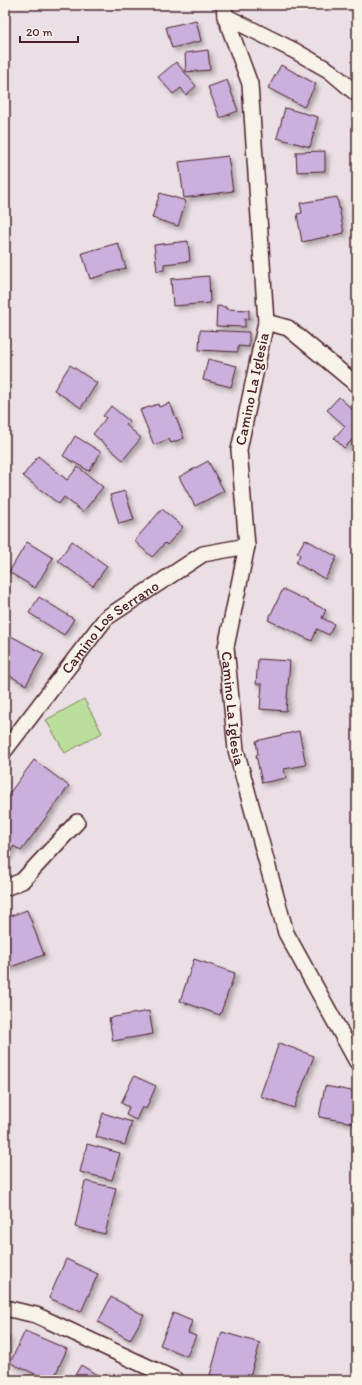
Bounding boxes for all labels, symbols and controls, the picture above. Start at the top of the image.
scale bar [20,18,78,44]
text: 20 m [26,25,53,39]
street label: Camino La Iglesia [231,331,273,447]
street label: Camino Los Serrano [58,577,162,677]
street label: Camino La Iglesia [217,650,249,768]

